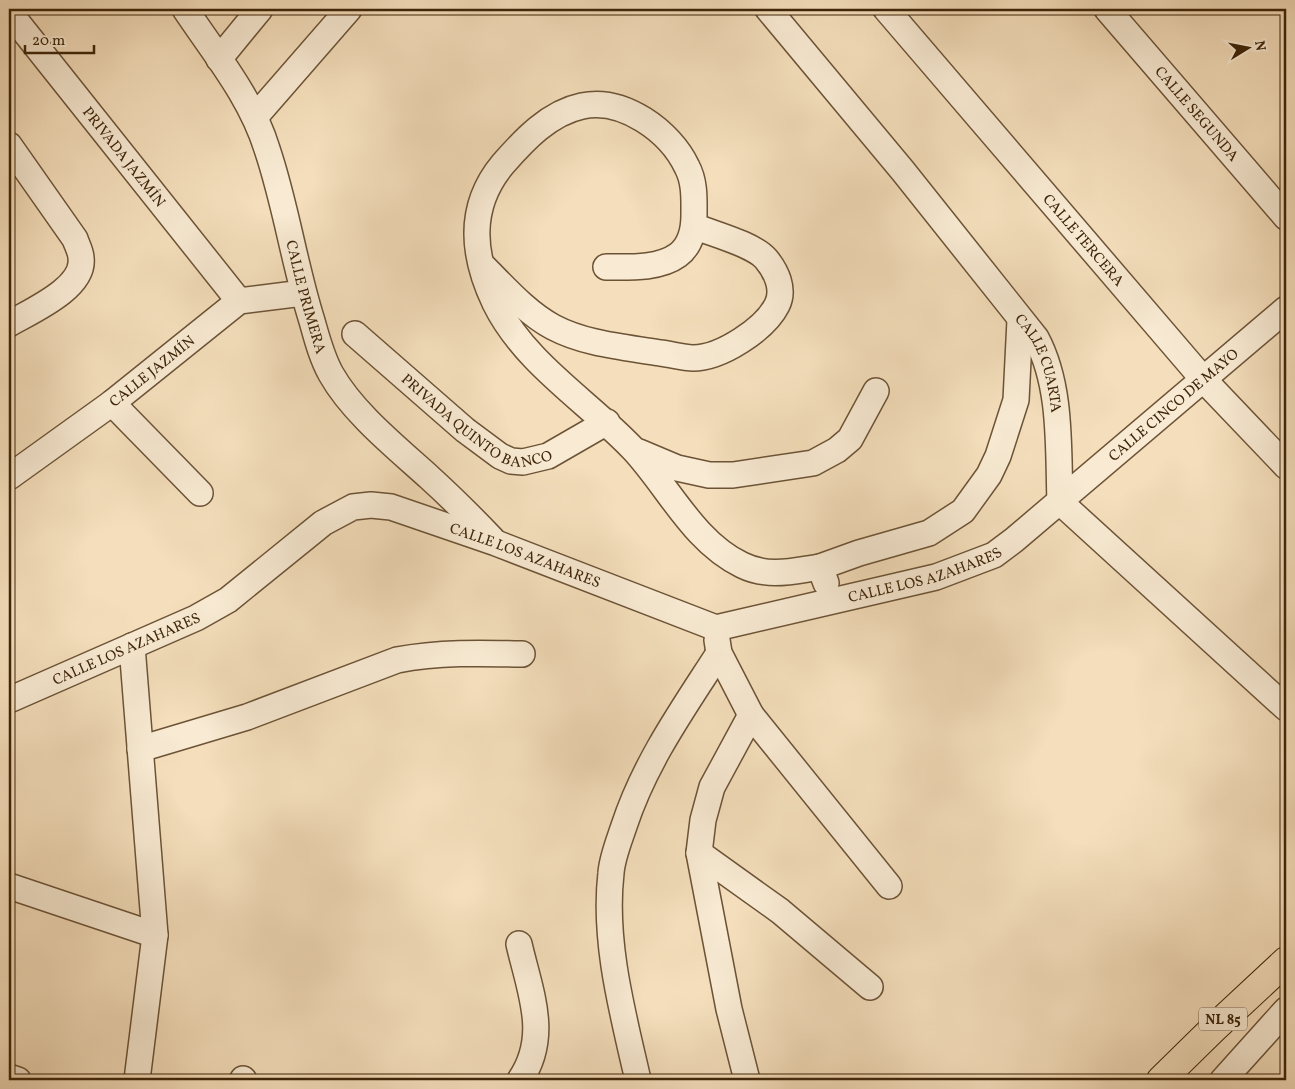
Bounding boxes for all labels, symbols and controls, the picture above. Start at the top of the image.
scale bar [25,22,94,54]
north arrow [1222,22,1272,72]
text: 20 m [32,31,65,52]
text: N [1249,39,1270,53]
street label: CALLE SEGUNDA [1149,62,1243,167]
street label: PRIVADA JAZMÍN [77,103,169,212]
street label: CALLE TERCERA [1037,190,1129,292]
street label: CALLE PRIMERA [279,238,330,358]
street label: CALLE CUARTA [1009,310,1066,414]
street label: CALLE JAZMÍN [106,331,200,413]
street label: CALLE CINCO DE MAYO [1105,345,1244,467]
street label: PRIVADA QUINTO BANCO [396,370,555,474]
street label: CALLE LOS AZAHARES [447,519,603,594]
street label: CALLE LOS AZAHARES [846,543,1007,609]
street label: CALLE LOS AZAHARES [50,608,204,692]
road number: NL 85 [1199,1008,1247,1030]

